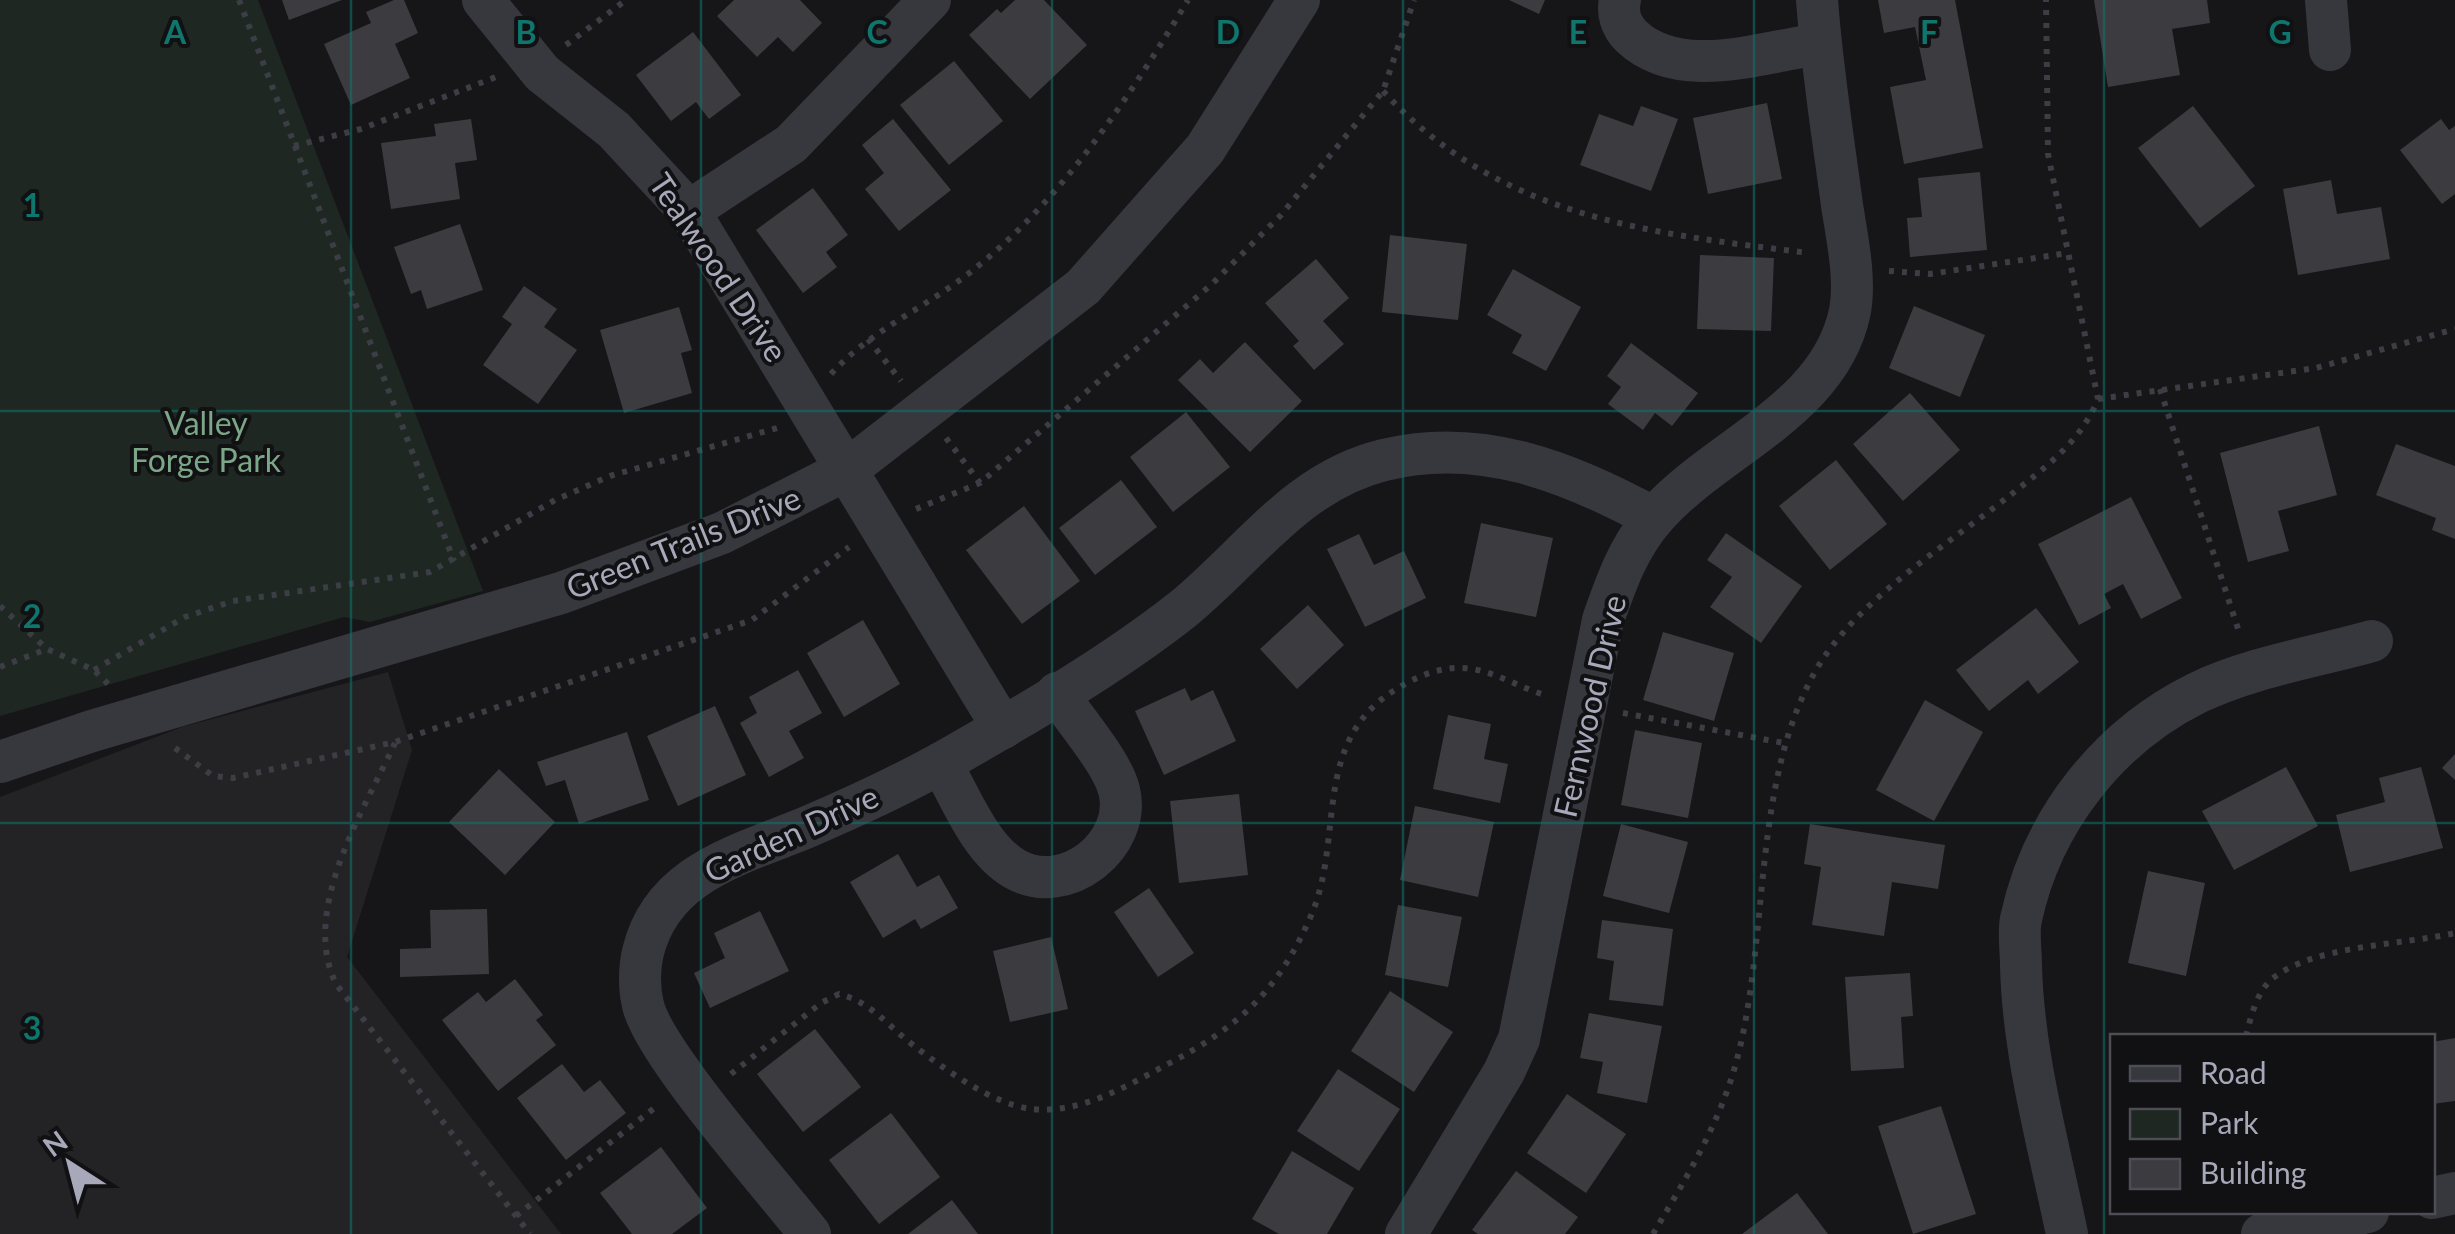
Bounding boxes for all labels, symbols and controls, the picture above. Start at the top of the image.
text: A [163,12,187,51]
text: B [515,12,537,51]
text: C [866,12,888,51]
text: D [1216,12,1240,51]
text: E [1569,12,1587,51]
text: F [1920,12,1938,51]
text: G [2268,12,2292,51]
street label: Tealwood Drive [642,165,796,369]
text: 1 [23,185,41,224]
park label: Valley Forge Park [131,403,282,479]
street label: Green Trails Drive [560,477,806,607]
street label: Fernwood Drive [1545,591,1633,821]
text: 2 [23,596,41,635]
street label: Garden Drive [698,776,884,890]
text: 3 [23,1008,41,1047]
legend [2110,1034,2435,1214]
text: Road [2200,1054,2267,1090]
text: Park [2200,1104,2259,1140]
north arrow [20,1114,120,1214]
text: N [36,1123,73,1163]
text: Building [2200,1154,2306,1190]

